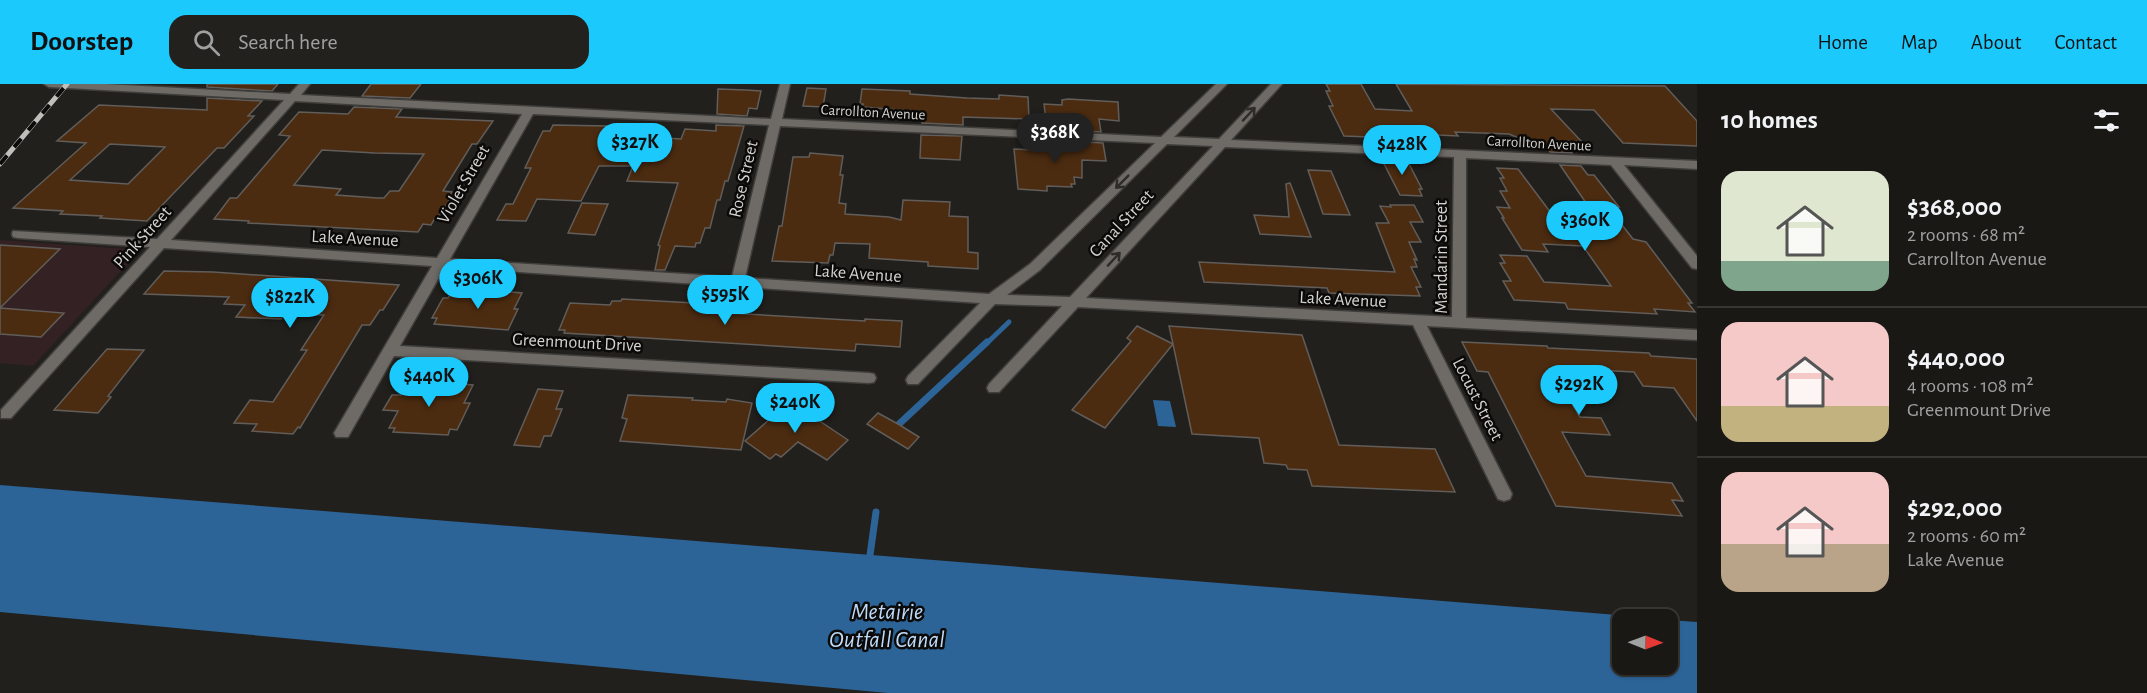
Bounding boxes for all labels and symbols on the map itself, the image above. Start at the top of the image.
street label: Carrollton Avenue [820,102,926,123]
one-way arrow [1242,106,1256,121]
pin: $368K [1013,113,1097,164]
pin: $327K [593,123,677,174]
pin: $428K [1360,125,1444,176]
street label: Carrollton Avenue [1486,133,1592,154]
street label: Rose Street [726,139,762,219]
street label: Violet Street [434,142,494,227]
one-way arrow [1114,174,1129,189]
street label: Canal Street [1086,186,1157,261]
street label: Mandarin Street [1433,200,1451,314]
pin: $360K [1543,201,1627,252]
street label: Pink Street [110,203,175,272]
street label: Lake Avenue [311,228,399,250]
one-way arrow [1107,252,1121,267]
pin: $306K [436,259,520,310]
street label: Lake Avenue [814,262,902,286]
pin: $595K [683,275,767,326]
pin: $822K [248,278,332,329]
street label: Lake Avenue [1299,289,1387,311]
street label: Greenmount Drive [512,331,642,355]
street label: Locust Street [1449,355,1506,444]
pin: $440K [387,357,471,408]
pin: $292K [1537,365,1621,416]
pin: $240K [753,383,837,434]
water label: Metairie Outfall Canal [829,600,945,652]
north arrow [1612,609,1678,675]

